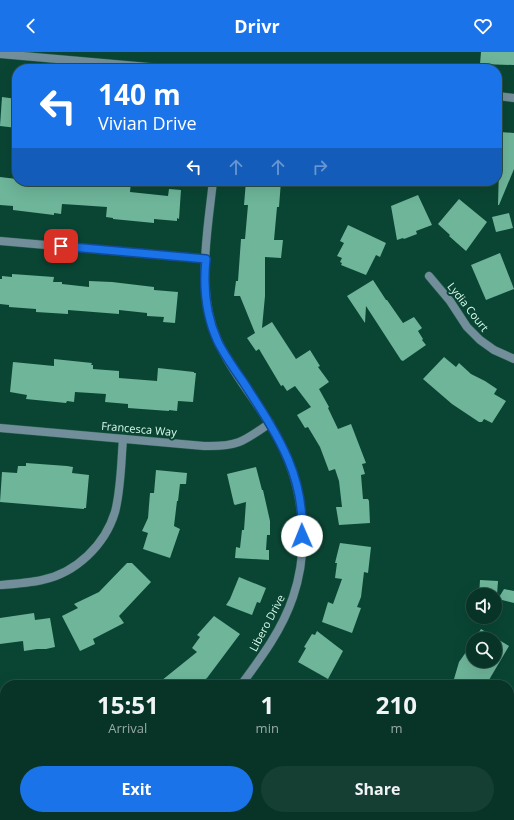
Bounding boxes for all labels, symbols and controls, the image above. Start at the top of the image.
text: Drivr [234,14,280,38]
icon: back [20,15,42,37]
icon: heart [472,15,494,37]
text: 140 m [98,75,181,113]
icon: left [32,80,84,132]
text: Vivian Drive [98,111,197,135]
icon: left [183,156,205,178]
icon: ahead [225,156,247,178]
icon: ahead [267,156,289,178]
icon: right [309,156,331,178]
pin [44,229,78,263]
icon: arrive [50,235,72,257]
street label: Lydia Court [444,279,492,334]
street label: Francesca Way [101,418,178,439]
position arrow [281,515,323,557]
map controls [466,588,502,668]
button: sound [466,588,502,624]
street label: Libero Drive [245,592,288,654]
button: search [466,632,502,668]
text: 15:51 [97,688,159,721]
text: 1 [260,688,274,721]
text: 210 [376,688,417,721]
text: Arrival [108,719,147,737]
text: min [256,719,279,737]
text: m [390,719,402,737]
button: Exit [20,766,253,812]
button: Share [261,766,494,812]

